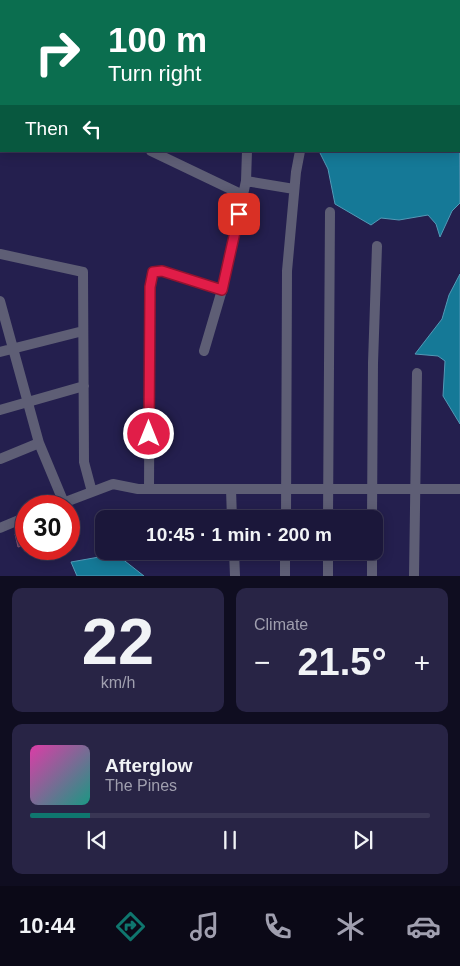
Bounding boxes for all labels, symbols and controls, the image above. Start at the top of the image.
icon: right [25,20,90,85]
text: 100 m [108,20,207,59]
text: Turn right [108,61,201,86]
icon: left [78,115,106,143]
text: Then [25,118,68,139]
pin [218,193,260,235]
icon: arrive [225,200,253,228]
position arrow [122,407,174,459]
speed limit sign: 30 [15,495,80,560]
text: 10:45 · 1 min · 200 m [146,524,332,545]
text: 22 [82,605,154,678]
text: Climate [254,616,308,633]
text: 21.5° [297,641,387,683]
text: − [254,647,270,678]
text: + [414,647,430,678]
text: km/h [101,674,135,691]
text: Afterglow [105,755,193,776]
text: The Pines [105,777,177,794]
icon: previous [83,826,111,854]
icon: pause [216,826,244,854]
icon: next [349,826,377,854]
icon: directions [113,909,148,944]
icon: music [187,909,222,944]
icon: phone [260,909,295,944]
icon: climate [333,909,368,944]
icon: car [406,909,441,944]
text: 10:44 [19,913,75,938]

